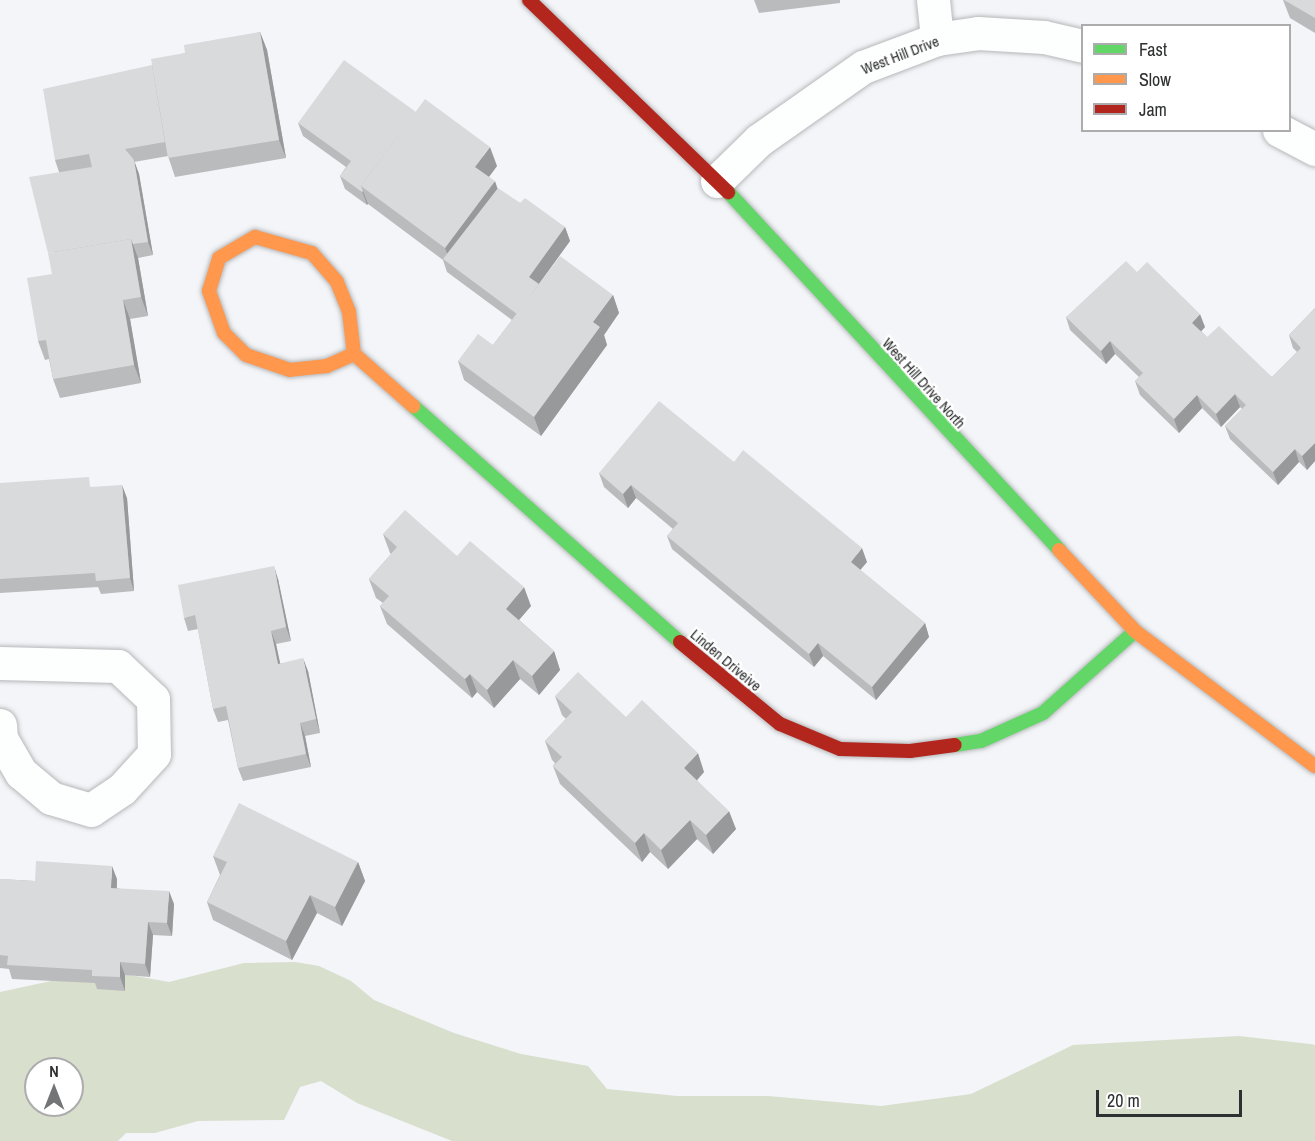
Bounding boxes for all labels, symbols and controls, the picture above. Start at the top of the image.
legend [1081,24,1291,132]
street label: West Hill Drive [859,32,941,78]
text: Fast [1139,37,1167,62]
text: Slow [1139,67,1171,92]
text: Jam [1139,97,1167,122]
street label: West Hill Drive North [879,334,969,432]
street label: Linden Driveive [687,625,765,695]
north arrow [24,1057,84,1117]
text: N [49,1060,59,1082]
scale bar [1099,1078,1244,1116]
text: 20 m [1107,1088,1140,1113]

